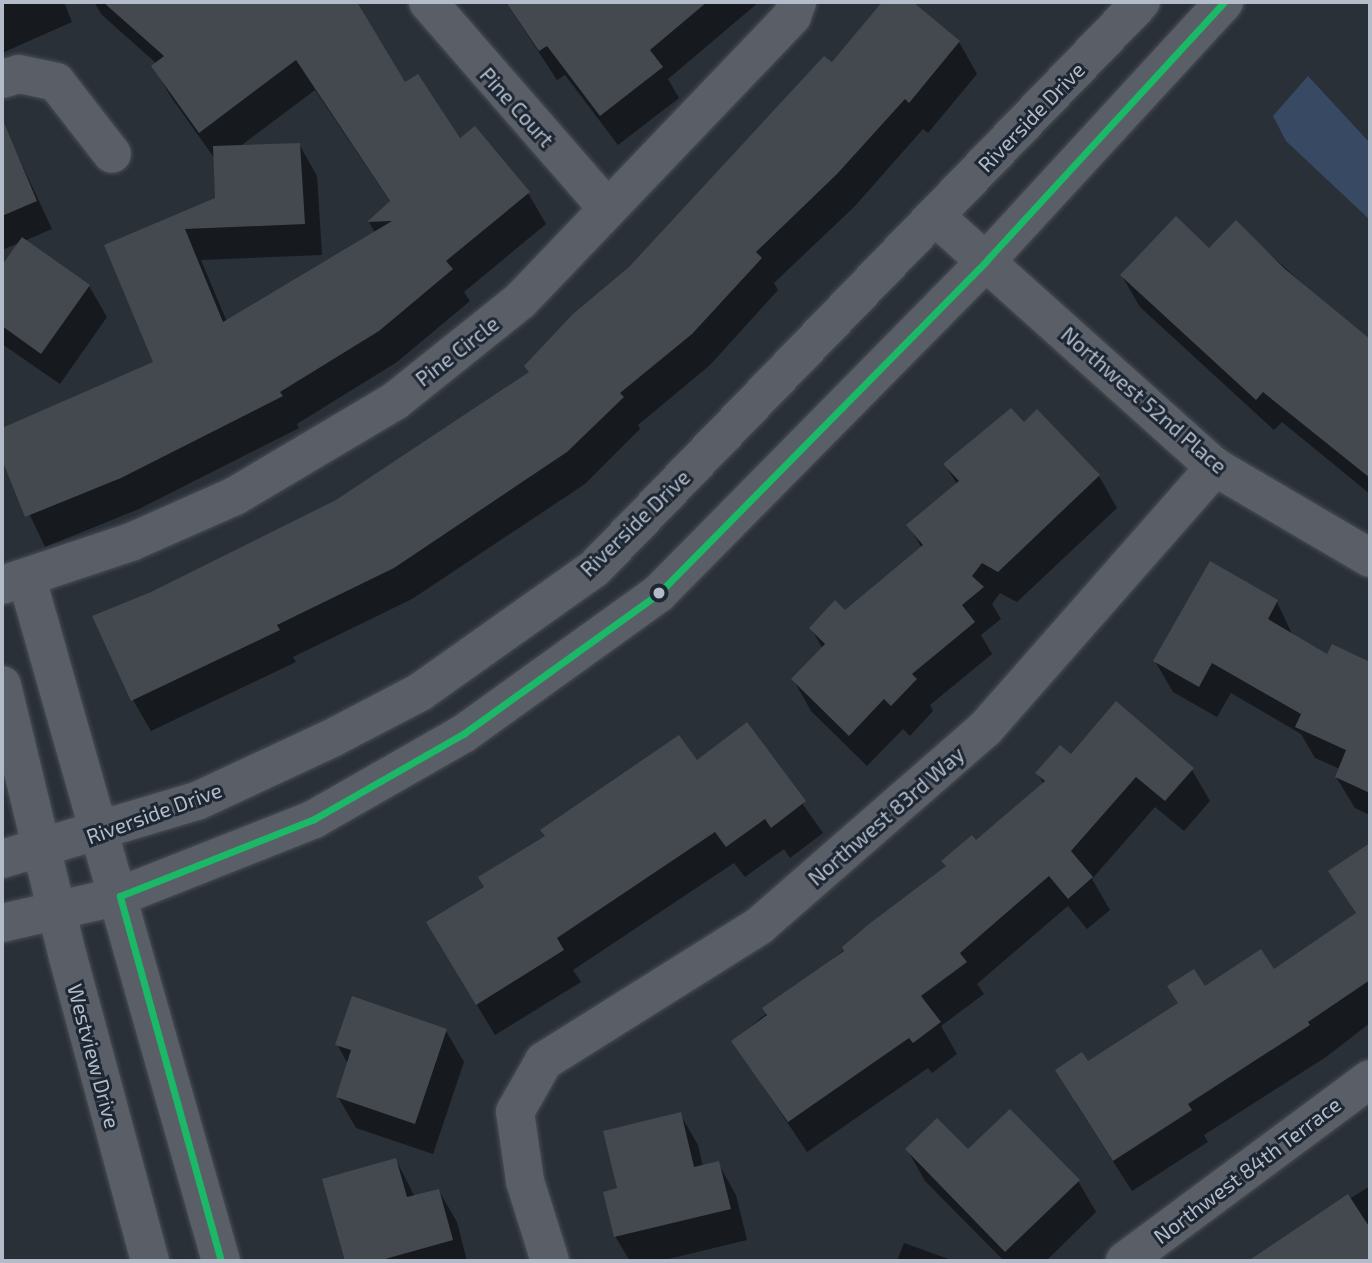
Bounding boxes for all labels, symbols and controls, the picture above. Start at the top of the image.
street label: Riverside Drive [972,57,1090,177]
street label: Pine Court [475,62,559,152]
street label: Pine Circle [410,311,504,391]
street label: Northwest 52nd Place [1056,321,1232,479]
street label: Riverside Drive [575,464,695,582]
unlabelled marker [652,586,666,600]
street label: Northwest 83rd Way [803,741,969,891]
street label: Riverside Drive [83,777,225,849]
street label: Westview Drive [63,981,125,1131]
street label: Northwest 84th Terrace [1148,1091,1346,1249]

